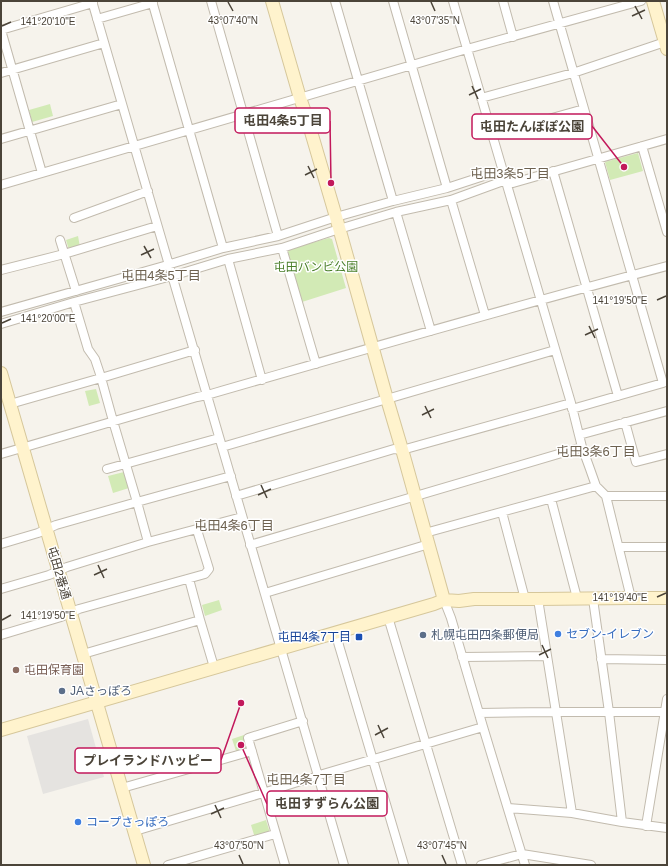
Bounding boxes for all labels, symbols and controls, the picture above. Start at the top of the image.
text: 43°07'40"N [208,15,258,26]
text: 43°07'35"N [410,15,460,26]
text: 141°20'10"E [20,16,76,27]
callout: 屯田4条5丁目 [235,108,330,133]
text: 屯田4条5丁目 [243,113,323,128]
callout: 屯田たんぽぽ公園 [472,114,592,139]
text: 屯田たんぽぽ公園 [480,119,584,134]
district label: 屯田3条5丁目 [470,166,550,181]
park label: 屯田バンビ公園 [274,260,358,274]
district label: 屯田4条5丁目 [121,268,201,283]
text: 141°19'50"E [592,295,648,306]
text: 141°20'00"E [20,313,76,324]
district label: 屯田3条6丁目 [556,444,636,459]
district label: 屯田4条6丁目 [194,518,274,533]
street label: 屯田2番通 [45,545,73,601]
text: 141°19'40"E [592,592,648,603]
text: 141°19'50"E [20,610,76,621]
place label: セブン-イレブン [566,627,654,641]
place label: 札幌屯田四条郵便局 [431,628,539,642]
marker: セブン-イレブン [553,629,563,639]
place label: 屯田4条7丁目 [278,630,351,644]
marker: 札幌屯田四条郵便局 [418,630,428,640]
marker: 屯田4条7丁目 [354,632,364,642]
place label: 屯田保育園 [24,663,84,677]
marker: 屯田保育園 [11,665,21,675]
place label: JAさっぽろ [70,684,132,698]
marker: JAさっぽろ [57,686,67,696]
callout: プレイランドハッピー [75,748,221,773]
text: プレイランドハッピー [83,753,213,768]
district label: 屯田4条7丁目 [266,772,346,787]
callout: 屯田すずらん公園 [267,791,387,816]
text: 屯田すずらん公園 [275,796,379,811]
place label: コープさっぽろ [86,815,169,829]
marker: コープさっぽろ [73,817,83,827]
text: 43°07'50"N [214,840,264,851]
text: 43°07'45"N [417,840,467,851]

